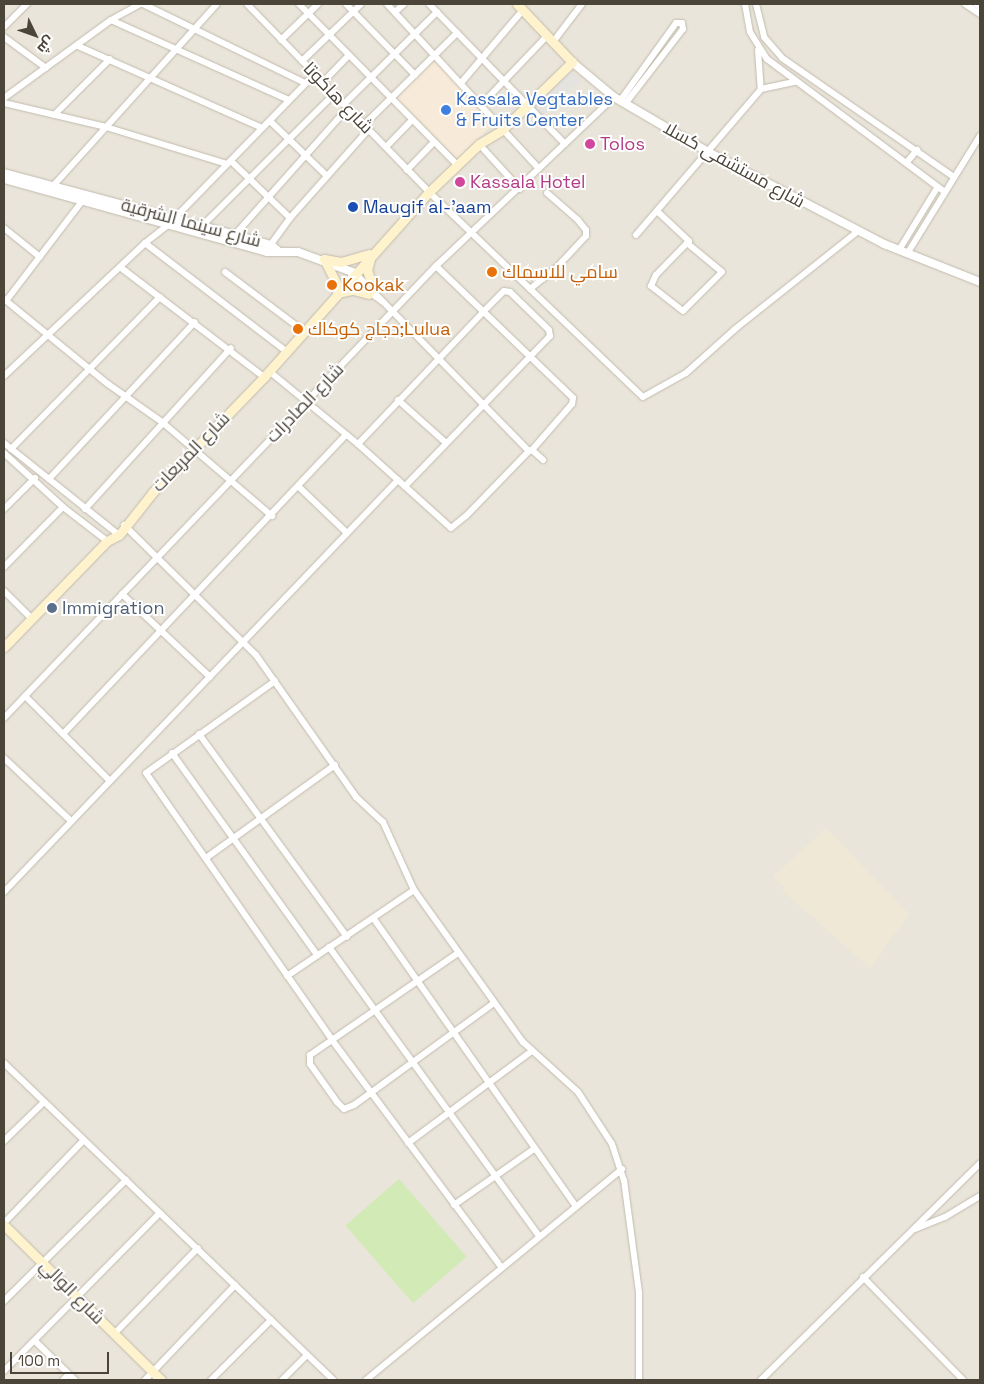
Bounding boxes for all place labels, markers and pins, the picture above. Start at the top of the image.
place label: Kassala Vegtables & Fruits Center [456,89,613,132]
marker: Kassala Vegtables & Fruits Center [440,104,452,116]
place label: Tolos [600,133,645,155]
marker: Tolos [584,138,596,150]
place label: Kassala Hotel [470,171,585,193]
marker: Kassala Hotel [454,176,466,188]
place label: Maugif al-'aam [363,196,492,218]
marker: Maugif al-'aam [347,201,359,213]
place label: سامي للاسماك [502,261,618,283]
marker: سامي للاسماك [486,266,498,278]
place label: Kookak [342,274,404,296]
marker: Kookak [326,279,338,291]
place label: دجاج كوكاك;Lulua [308,318,450,340]
marker: دجاج كوكاك;Lulua [292,323,304,335]
place label: Immigration [62,597,164,619]
marker: Immigration [46,602,58,614]

